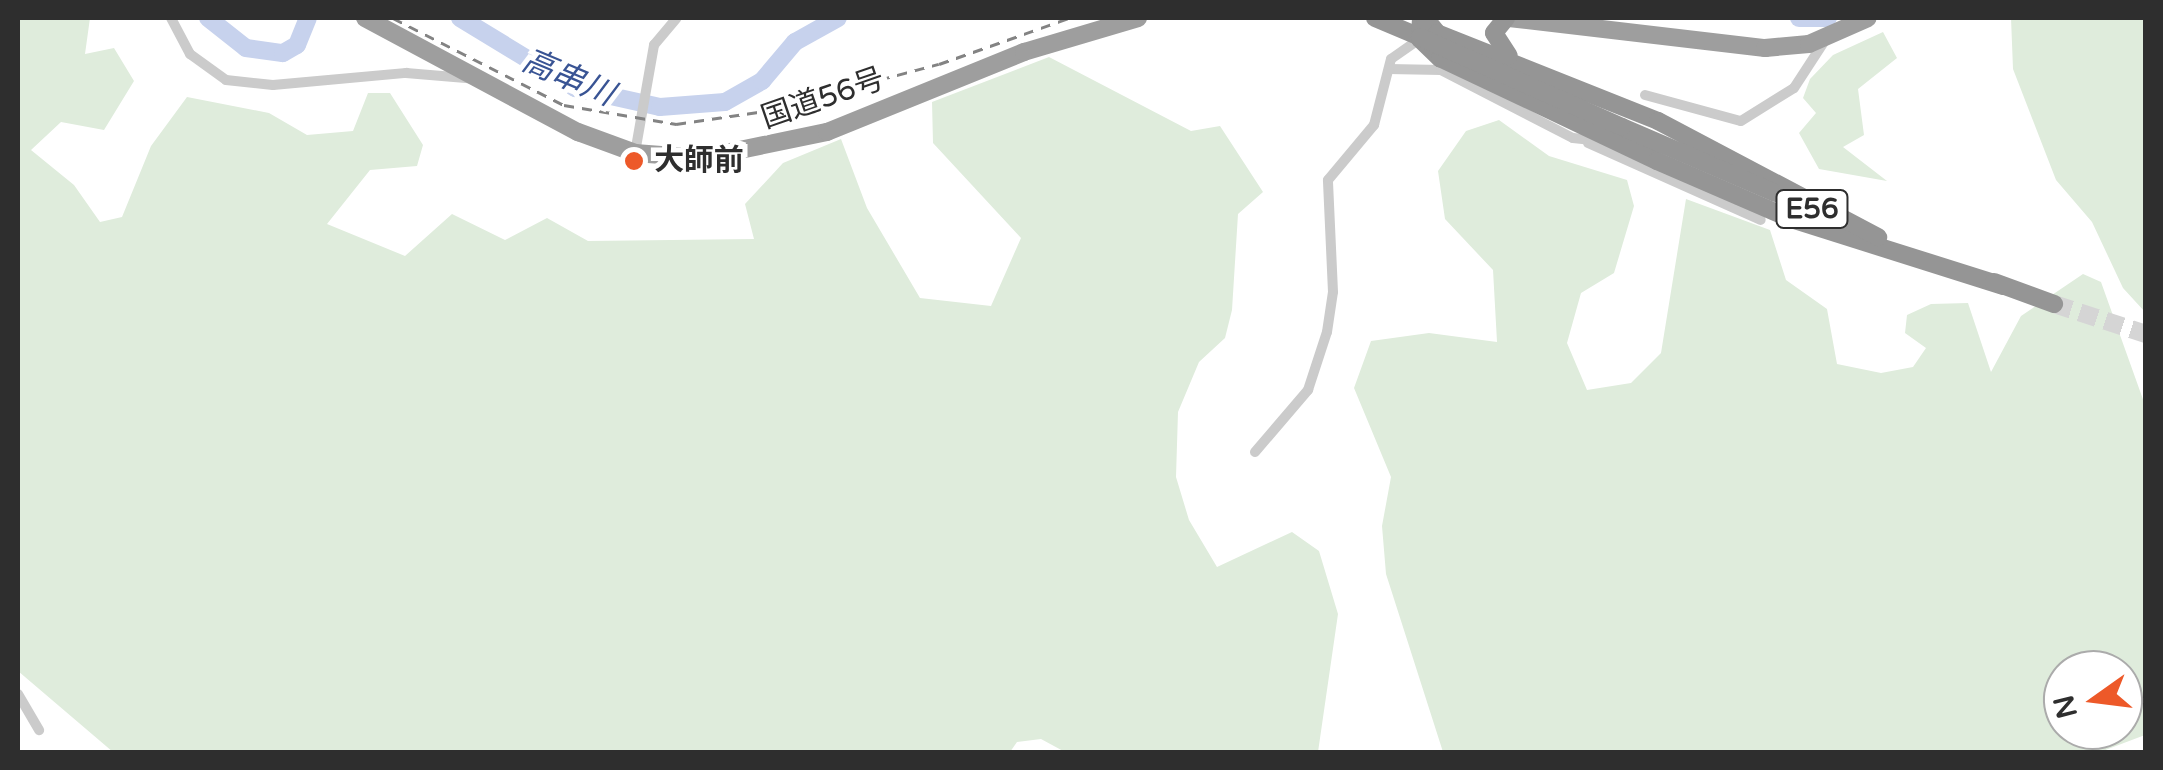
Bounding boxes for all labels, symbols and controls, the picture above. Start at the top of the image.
water label: 高串川 [516,42,620,114]
street label: 国道56号 [757,61,889,137]
place label: 大師前 [654,143,744,179]
marker: 大師前 [623,150,645,172]
road number: E56 [1774,186,1850,232]
north arrow [2043,650,2143,750]
text: N [2047,692,2085,722]

